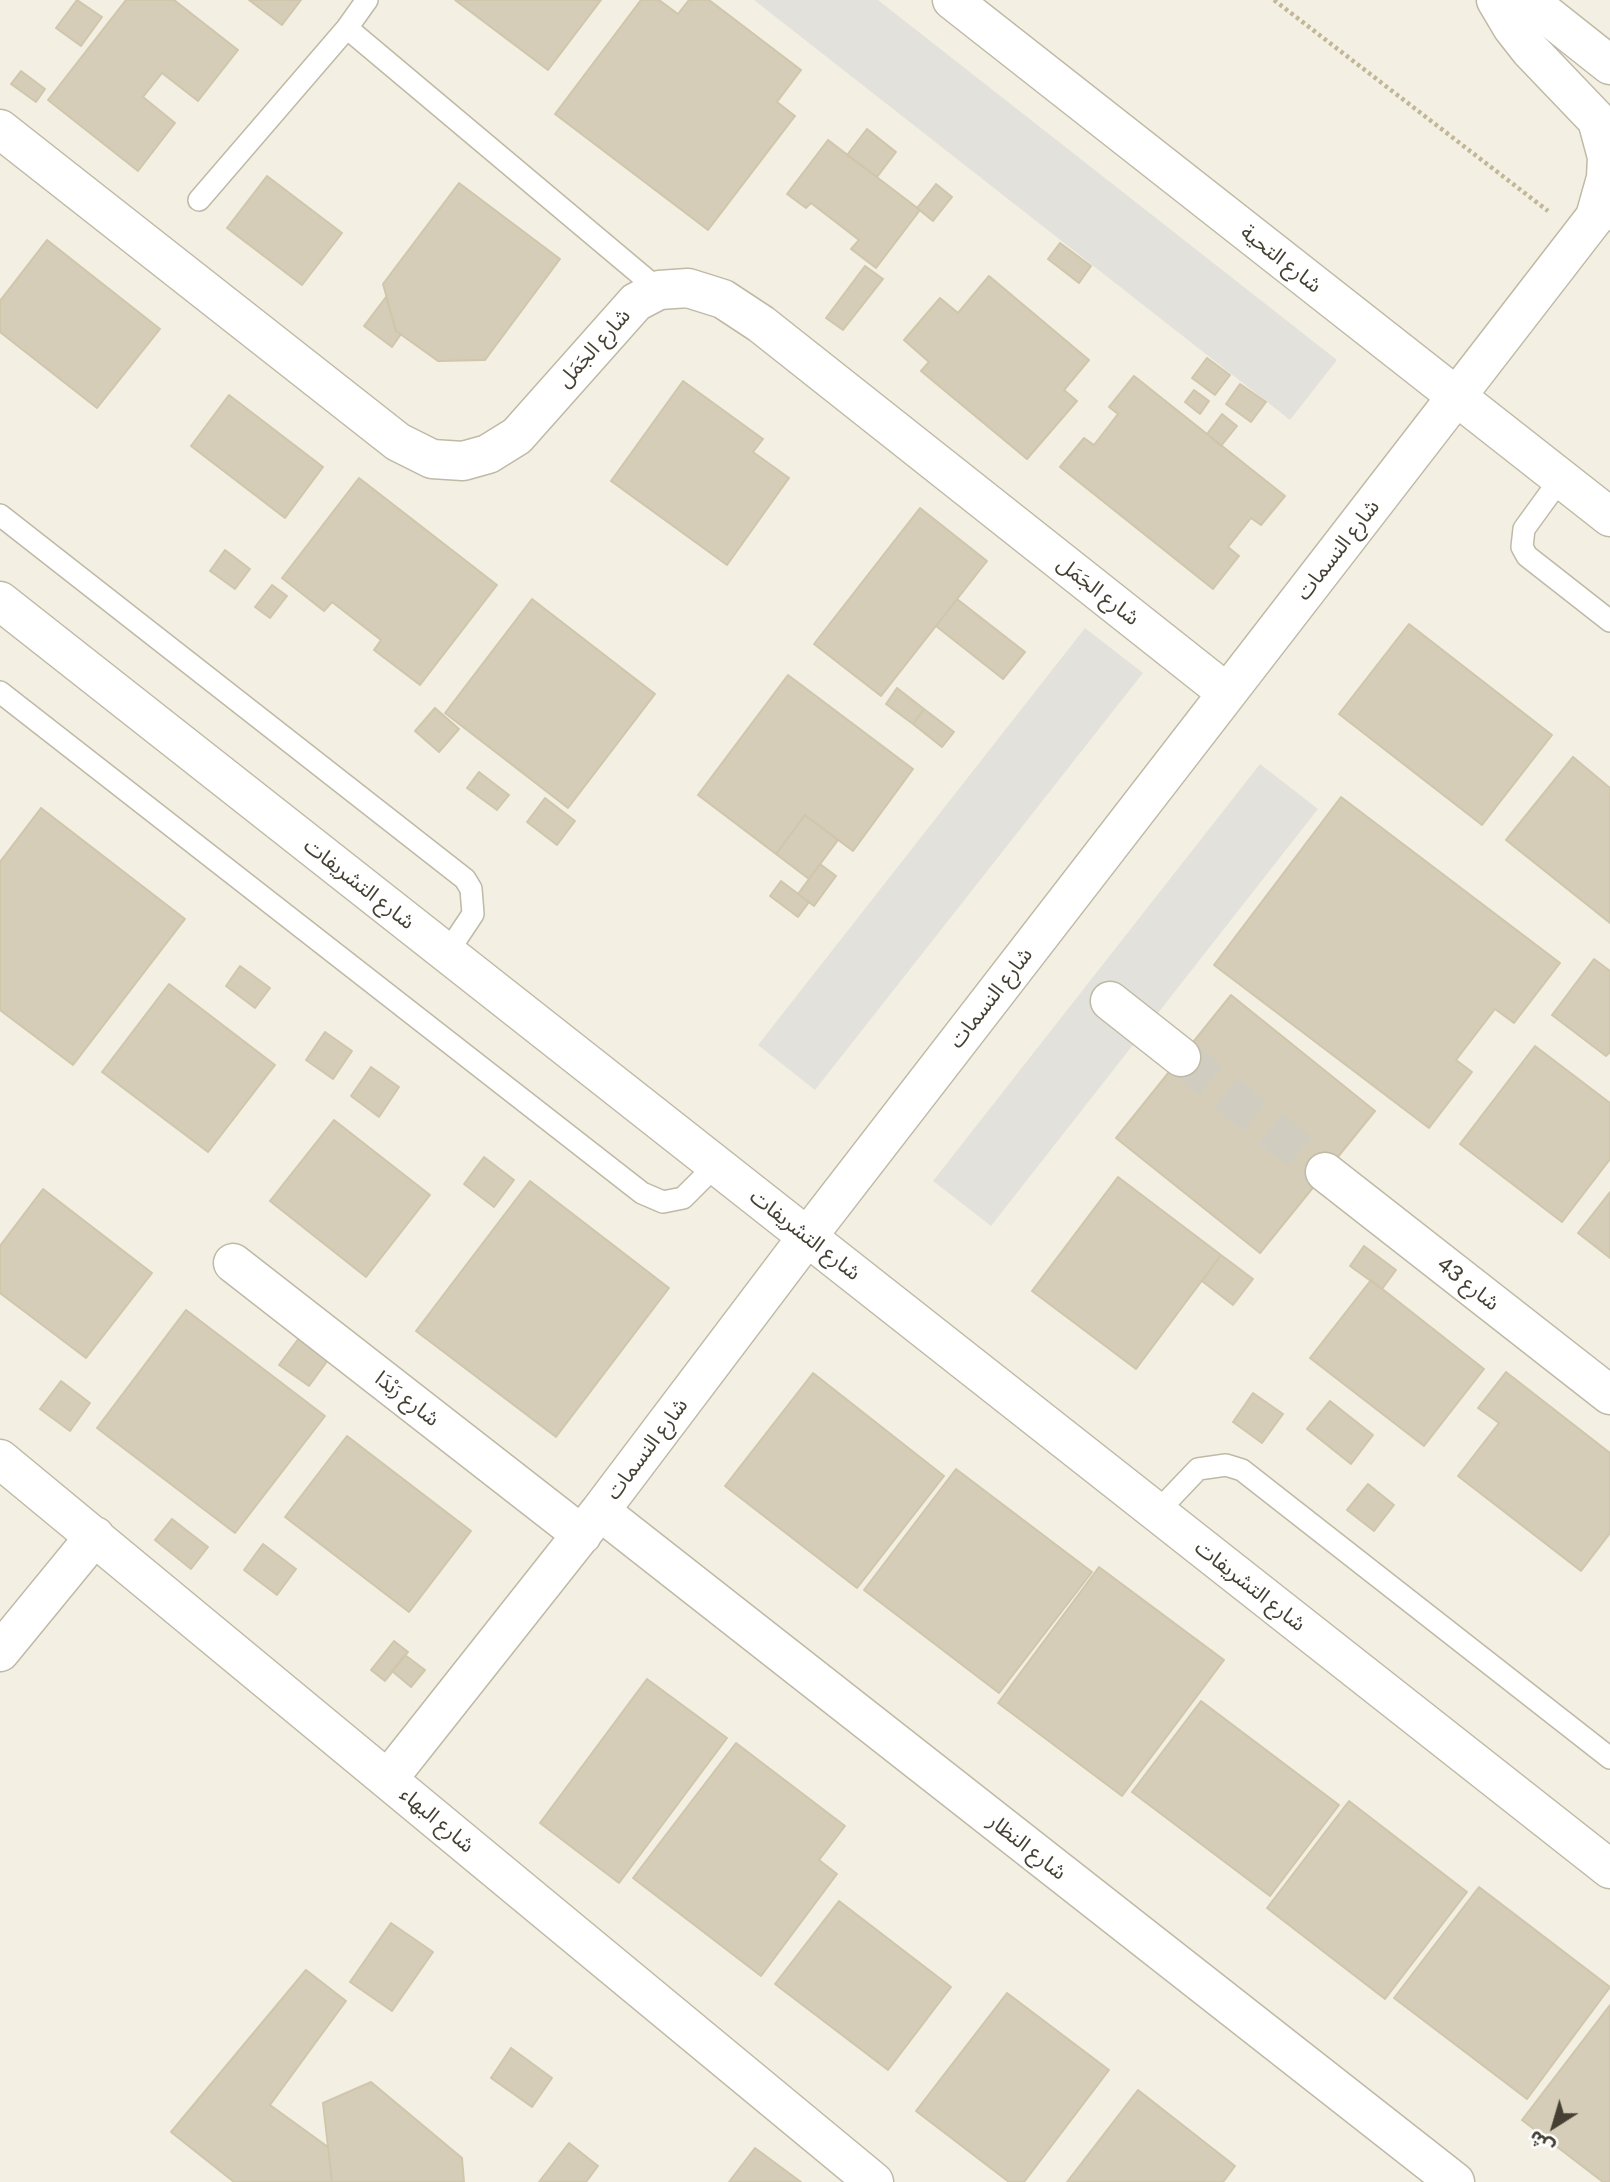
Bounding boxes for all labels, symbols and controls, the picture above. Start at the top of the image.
street label: شارع التحية [1236,220,1326,298]
street label: شارع الجَمَل [552,303,636,393]
street label: شارع النسمات [1291,495,1385,605]
street label: شارع الجَمَل [1052,551,1144,631]
street label: شارع التشريفات [299,833,419,935]
street label: شارع النسمات [944,943,1038,1053]
street label: شارع التشريفات [745,1184,865,1286]
street label: شارع 43 [1432,1252,1504,1316]
street label: شارع رَبْدَا [370,1366,444,1432]
street label: شارع النسمات [601,1393,693,1505]
street label: شارع التشريفات [1190,1535,1310,1637]
street label: شارع البهاء [395,1782,479,1858]
street label: شارع النظار [983,1809,1071,1885]
north arrow [1519,2091,1589,2161]
text: ش [1524,2126,1558,2159]

